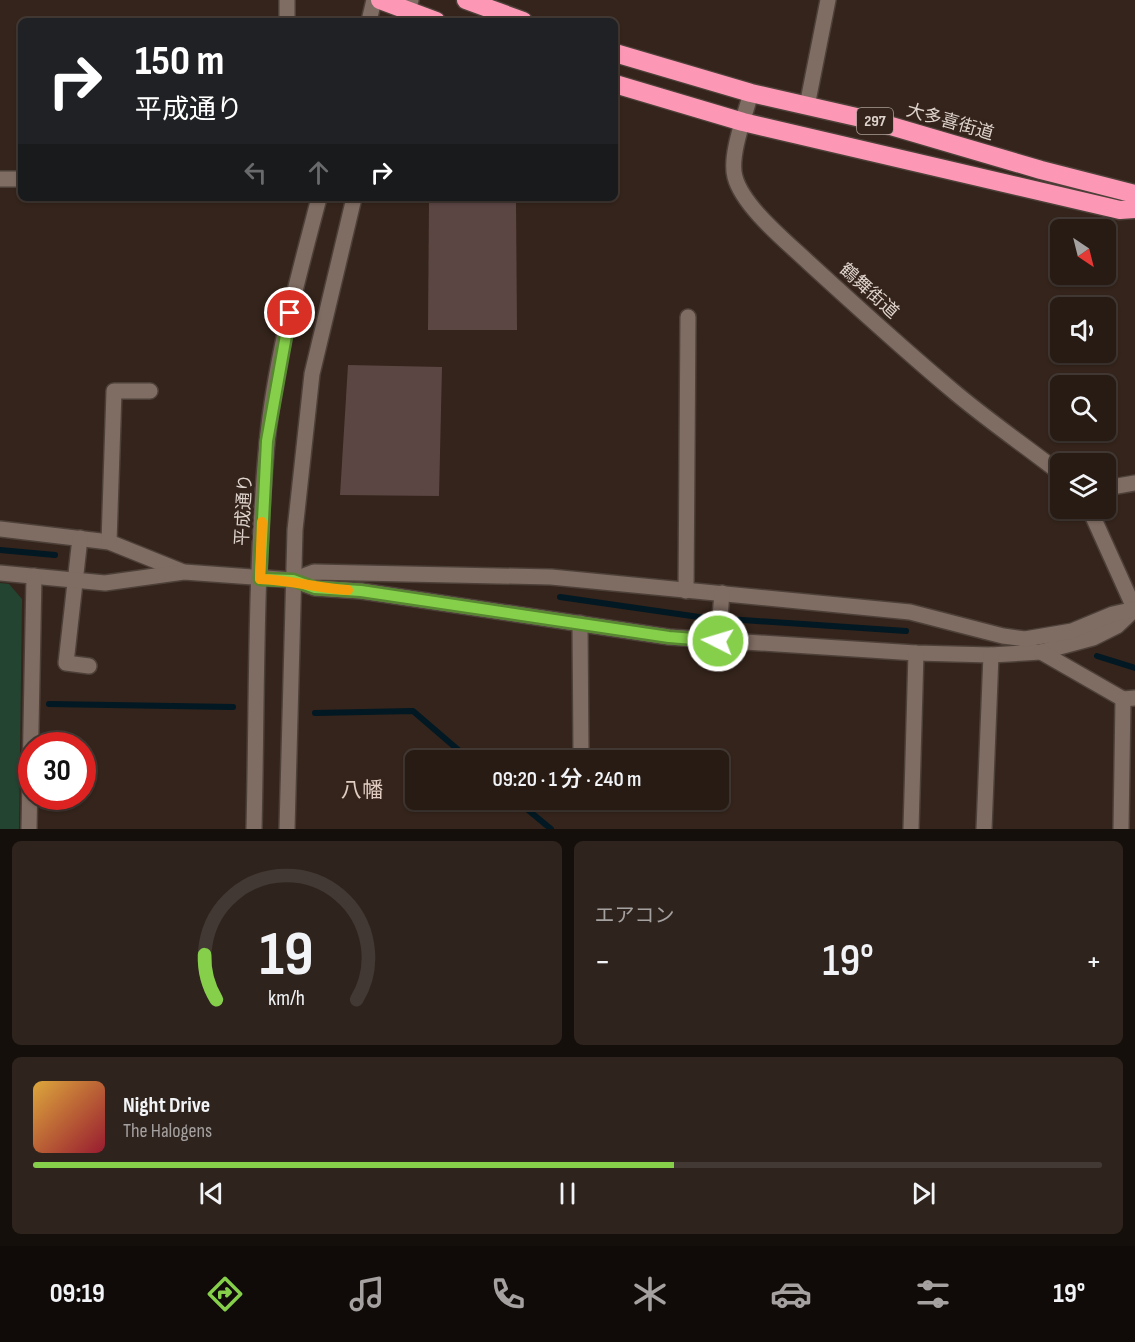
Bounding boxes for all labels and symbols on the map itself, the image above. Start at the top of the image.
street label: 大多喜街道 [904,100,996,144]
road number: 297 [857,108,893,134]
north arrow [1050,219,1116,285]
street label: 鶴舞街道 [835,259,903,323]
pin [264,287,315,338]
street label: 平成通り [232,473,256,547]
position arrow [686,609,750,673]
speed limit sign: 30 [18,732,96,810]
district label: 八幡 [341,778,383,803]

